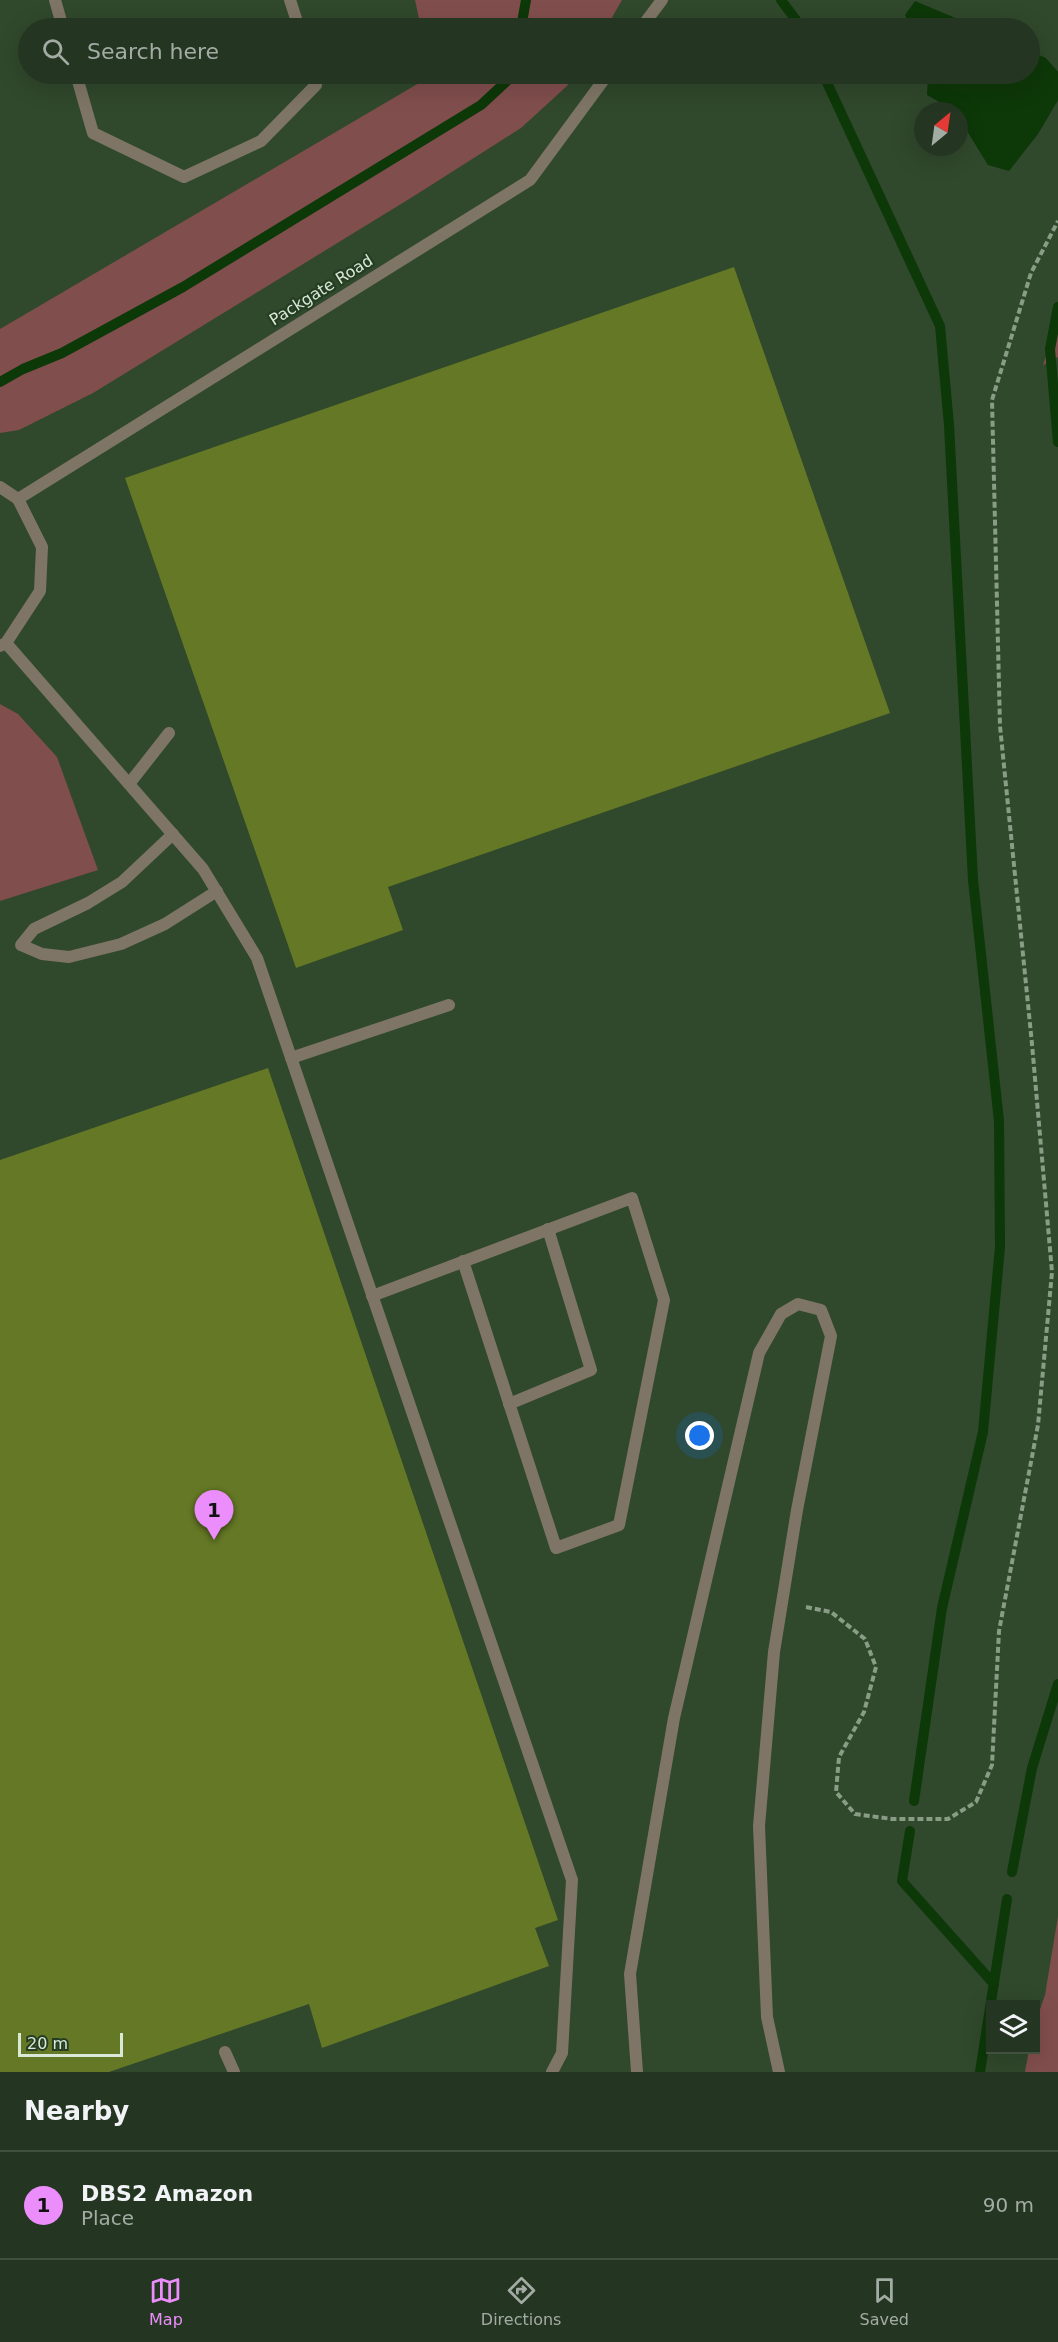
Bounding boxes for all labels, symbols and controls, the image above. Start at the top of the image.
search box [18,18,1040,84]
icon: search [39,35,72,68]
text: Search here [87,39,219,64]
north arrow [914,102,968,156]
street label: Packgate Road [266,251,376,329]
your location [685,1421,714,1450]
pin: 1 [194,1490,234,1540]
map controls [986,2000,1040,2054]
button: layers [986,2000,1040,2054]
scale bar [18,2030,123,2058]
text: 20 m [27,2034,68,2053]
text: Nearby [24,2096,129,2126]
text: DBS2 Amazon [81,2181,253,2206]
text: 1 [37,2193,50,2217]
text: 90 m [983,2193,1034,2217]
text: Place [81,2206,134,2230]
tab: Map [149,2274,183,2329]
tab: Directions [481,2274,561,2329]
tab: Saved [860,2274,909,2329]

